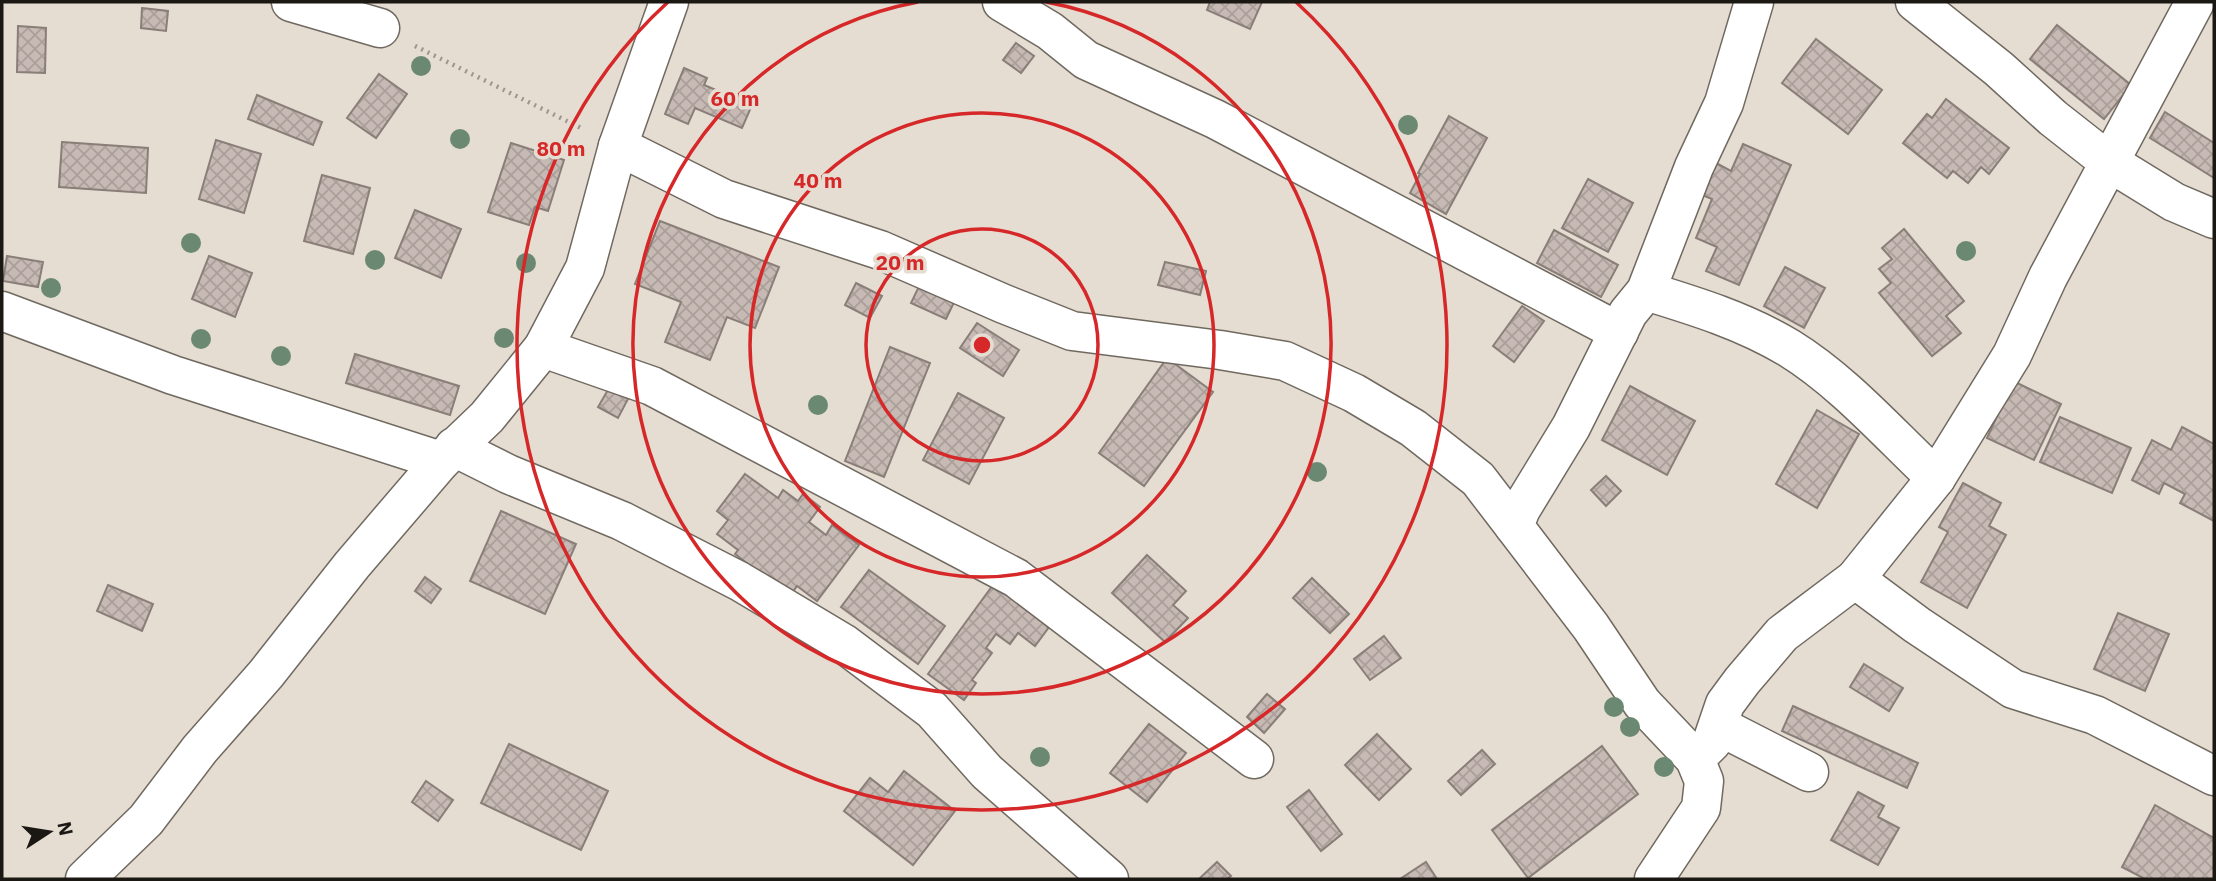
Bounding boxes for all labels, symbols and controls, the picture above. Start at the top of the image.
text: 60 m [711,84,759,112]
text: 80 m [537,134,585,162]
text: 40 m [794,166,842,194]
text: 20 m [876,248,924,276]
centre of rings [970,333,994,357]
north arrow [14,797,84,867]
text: N [52,819,79,838]

